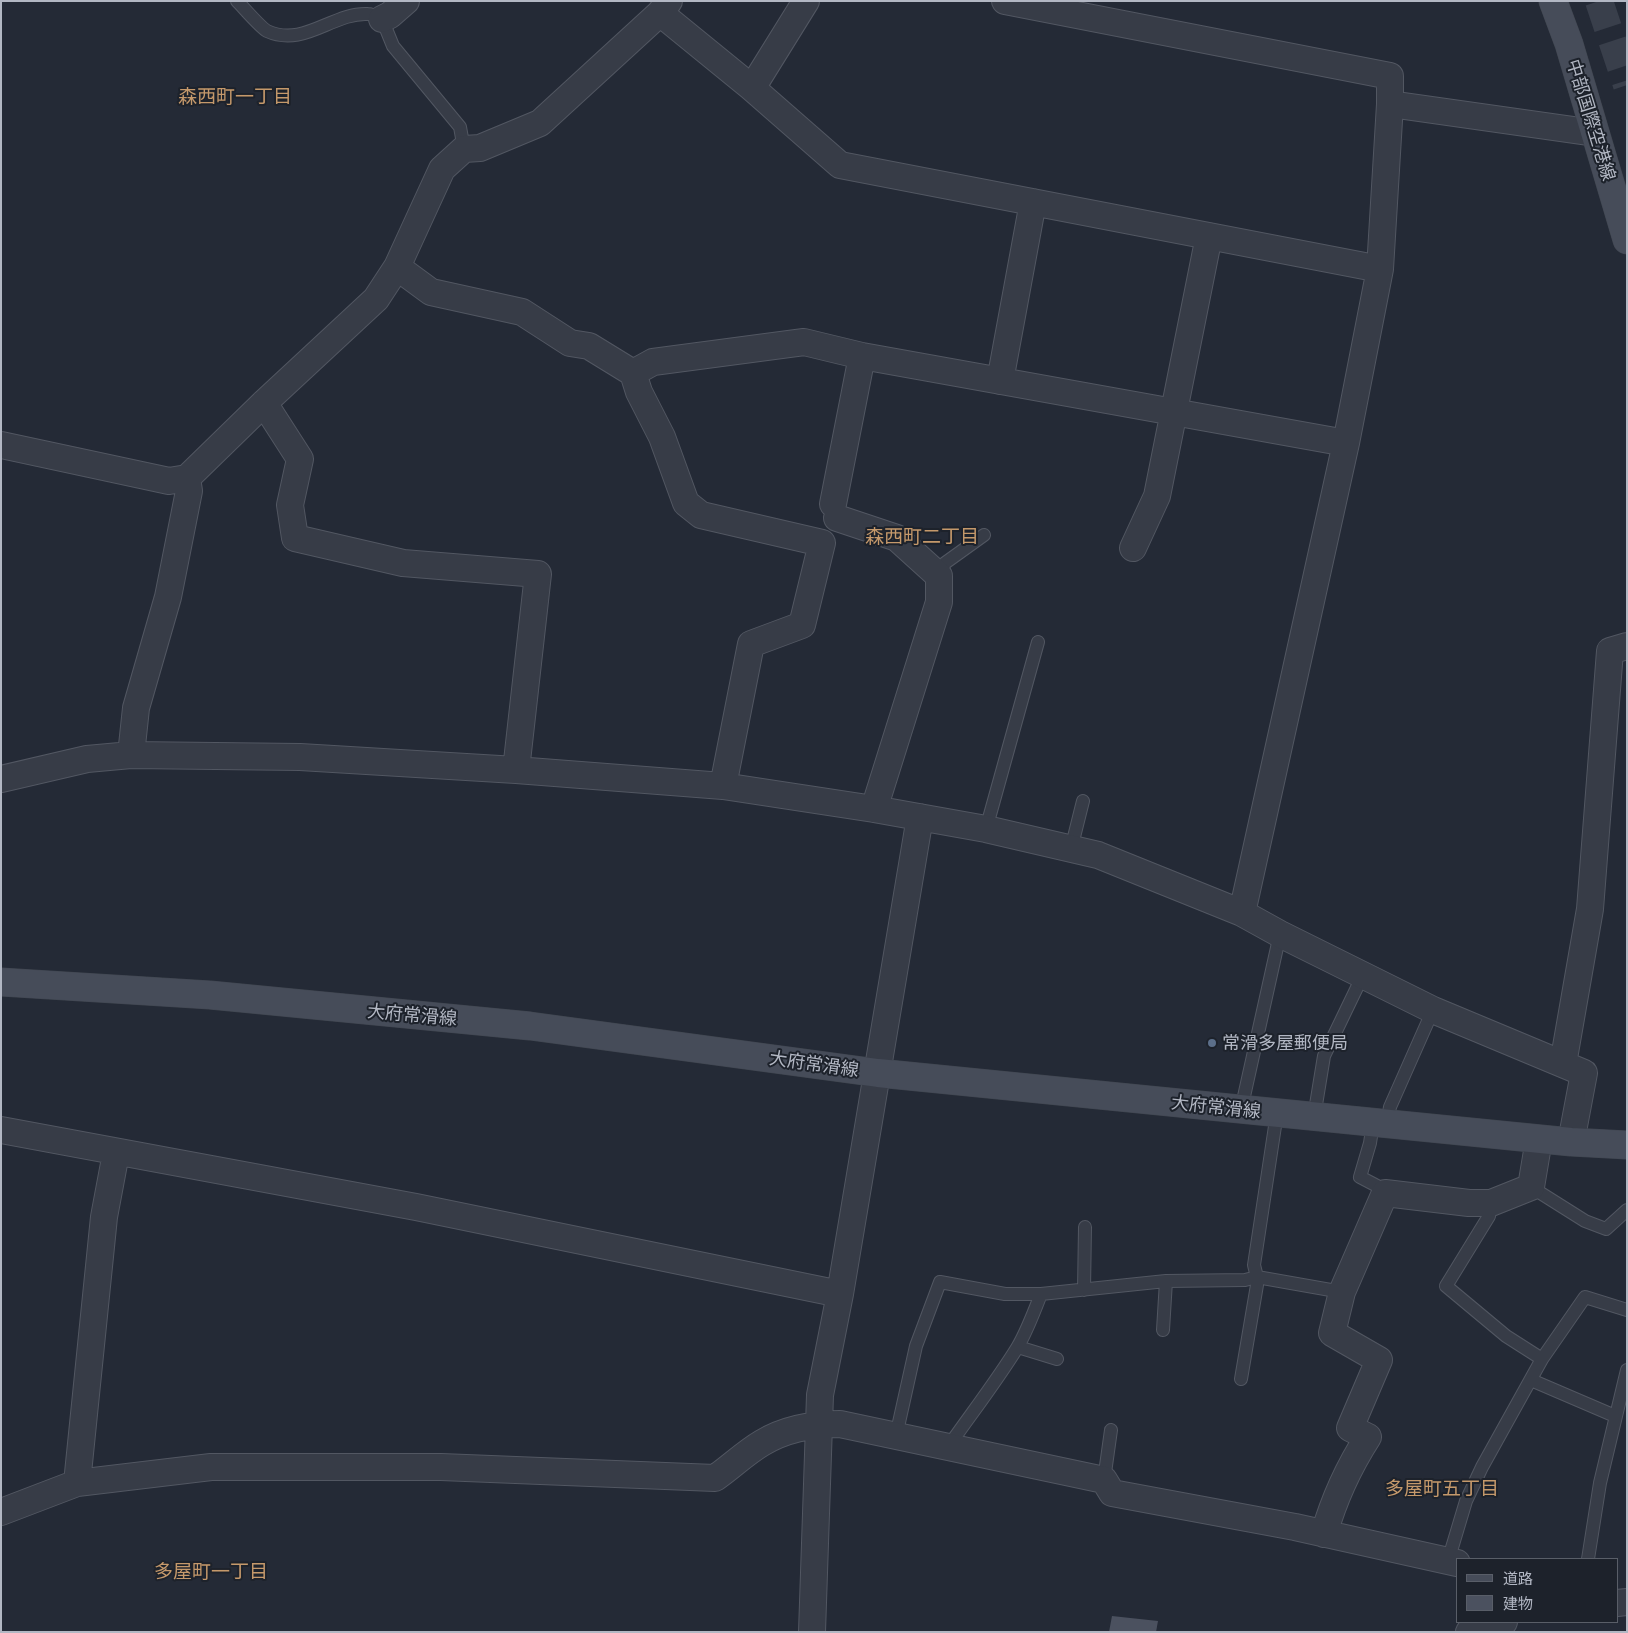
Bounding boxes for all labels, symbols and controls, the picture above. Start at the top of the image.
street label: 中部国際空港線 [1562,57,1620,183]
district label: 森西町一丁目 [178,86,292,108]
district label: 森西町二丁目 [865,526,979,548]
street label: 大府常滑線 [366,1000,458,1030]
place label: 常滑多屋郵便局 [1222,1032,1348,1054]
marker: 常滑多屋郵便局 [1206,1037,1218,1049]
street label: 大府常滑線 [768,1047,860,1081]
street label: 大府常滑線 [1170,1092,1262,1122]
district label: 多屋町五丁目 [1385,1478,1499,1500]
legend [1456,1558,1618,1623]
district label: 多屋町一丁目 [154,1561,268,1583]
text: 道路 [1503,1570,1533,1587]
text: 建物 [1503,1595,1533,1612]

